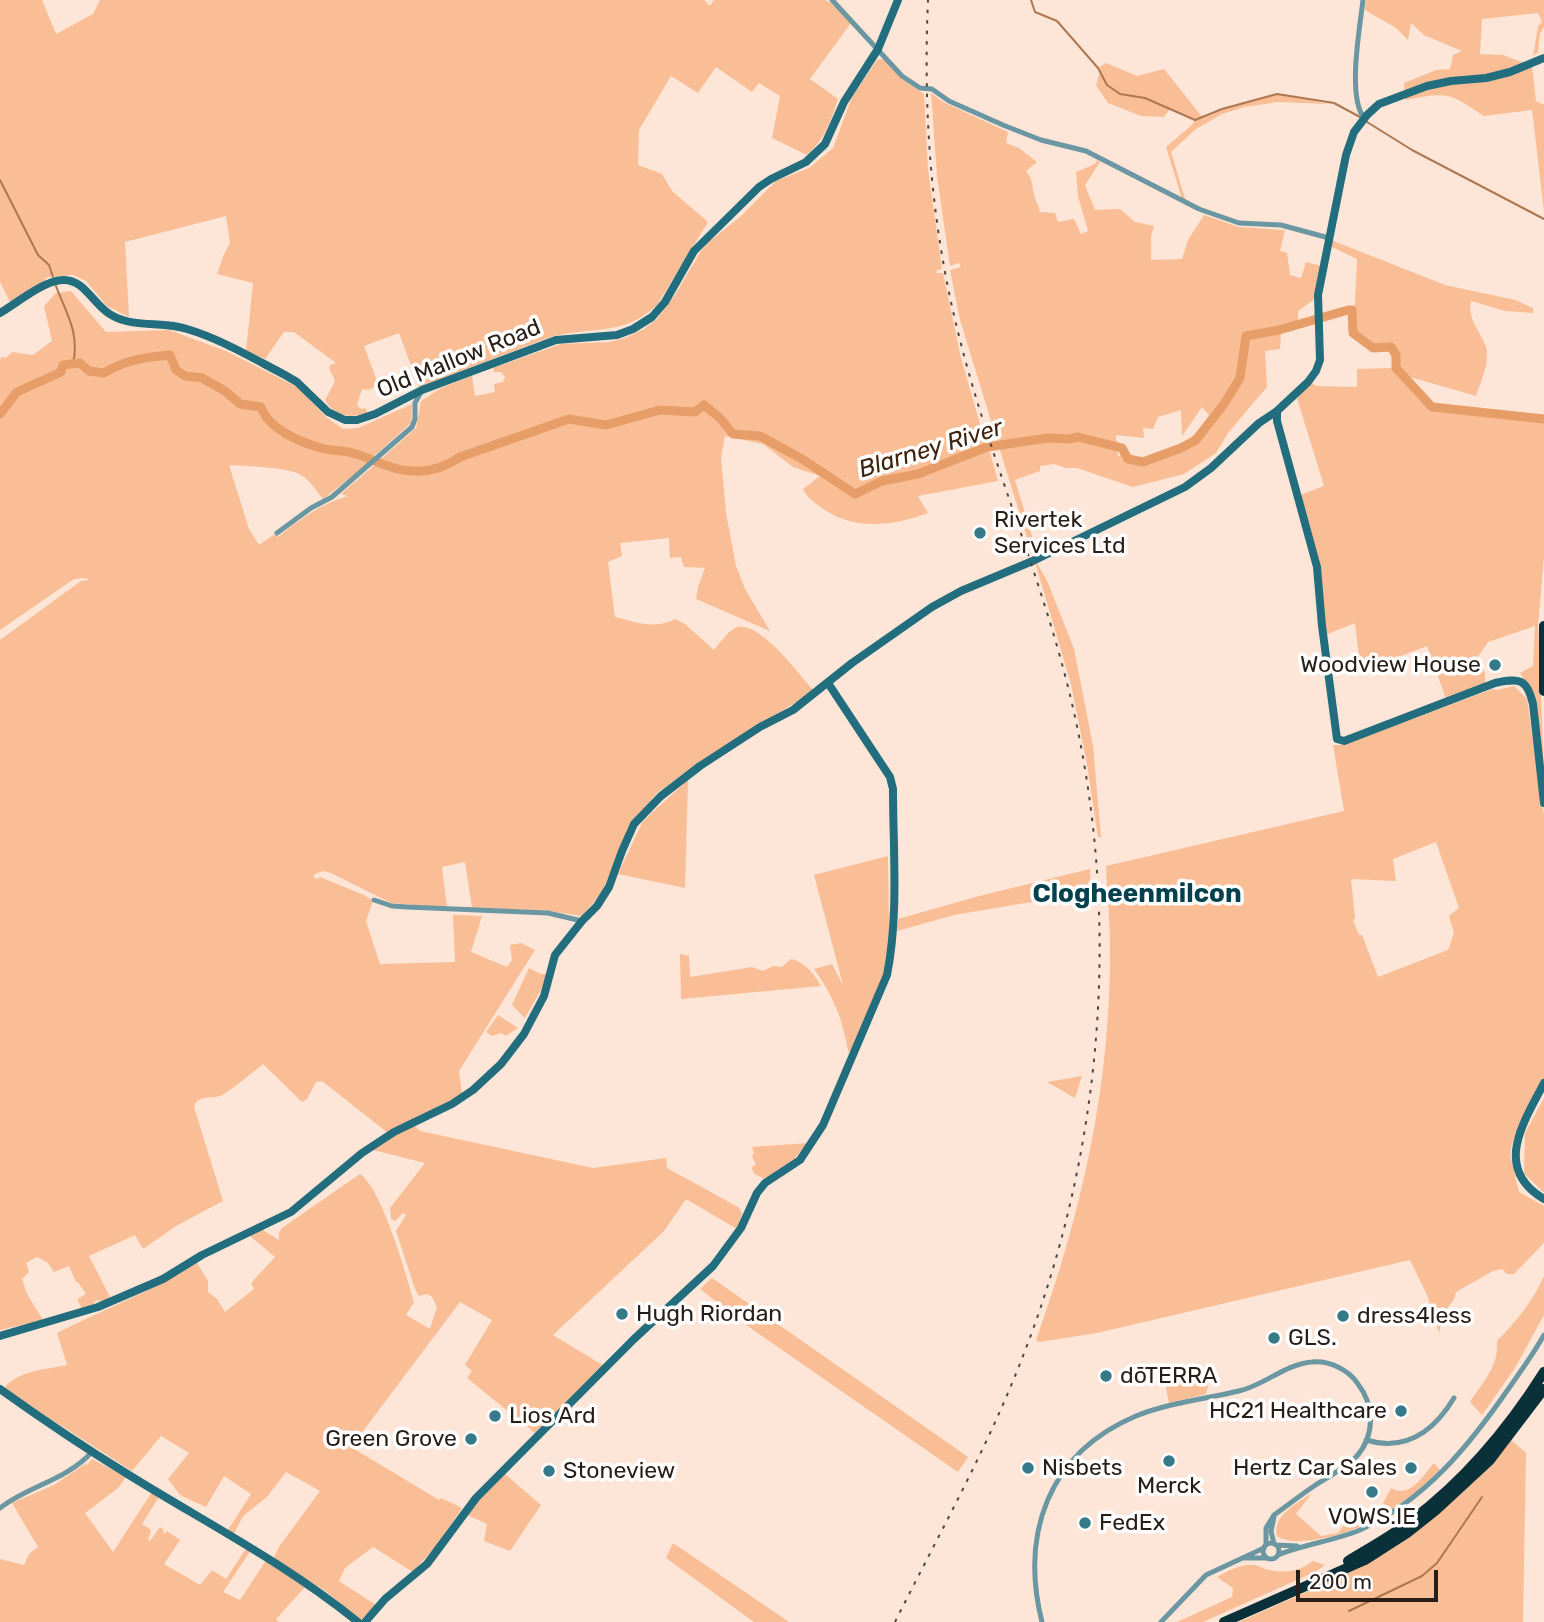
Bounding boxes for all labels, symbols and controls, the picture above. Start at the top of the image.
street label: Old Mallow Road [373,314,545,404]
water label: Blarney River [856,413,1006,485]
place label: Rivertek Services Ltd [994,506,1126,560]
marker: Rivertek Services Ltd [972,525,988,541]
place label: Woodview House [1300,651,1481,679]
marker: Woodview House [1487,657,1503,673]
district label: Clogheenmilcon [1032,878,1242,910]
place label: Hugh Riordan [636,1300,782,1328]
place label: dress4less [1357,1302,1472,1330]
marker: Hugh Riordan [614,1306,630,1322]
marker: dress4less [1335,1308,1351,1324]
place label: GLS. [1288,1324,1337,1352]
marker: GLS. [1266,1330,1282,1346]
place label: dōTERRA [1120,1362,1217,1390]
marker: dōTERRA [1098,1368,1114,1384]
place label: HC21 Healthcare [1209,1397,1387,1425]
place label: Lios Ard [509,1402,596,1430]
marker: HC21 Healthcare [1393,1403,1409,1419]
marker: Lios Ard [487,1408,503,1424]
place label: Green Grove [325,1425,457,1453]
marker: Green Grove [463,1431,479,1447]
marker: Merck [1161,1453,1177,1469]
place label: Nisbets [1042,1454,1122,1482]
place label: Hertz Car Sales [1233,1454,1397,1482]
place label: Stoneview [563,1457,675,1485]
marker: Nisbets [1020,1460,1036,1476]
marker: Hertz Car Sales [1403,1460,1419,1476]
marker: Stoneview [541,1463,557,1479]
place label: Merck [1137,1472,1201,1500]
marker: VOWS.IE [1364,1484,1380,1500]
place label: VOWS.IE [1328,1503,1416,1531]
place label: FedEx [1099,1509,1165,1537]
marker: FedEx [1077,1515,1093,1531]
scale bar [1299,1556,1441,1600]
text: 200 m [1309,1569,1372,1594]

